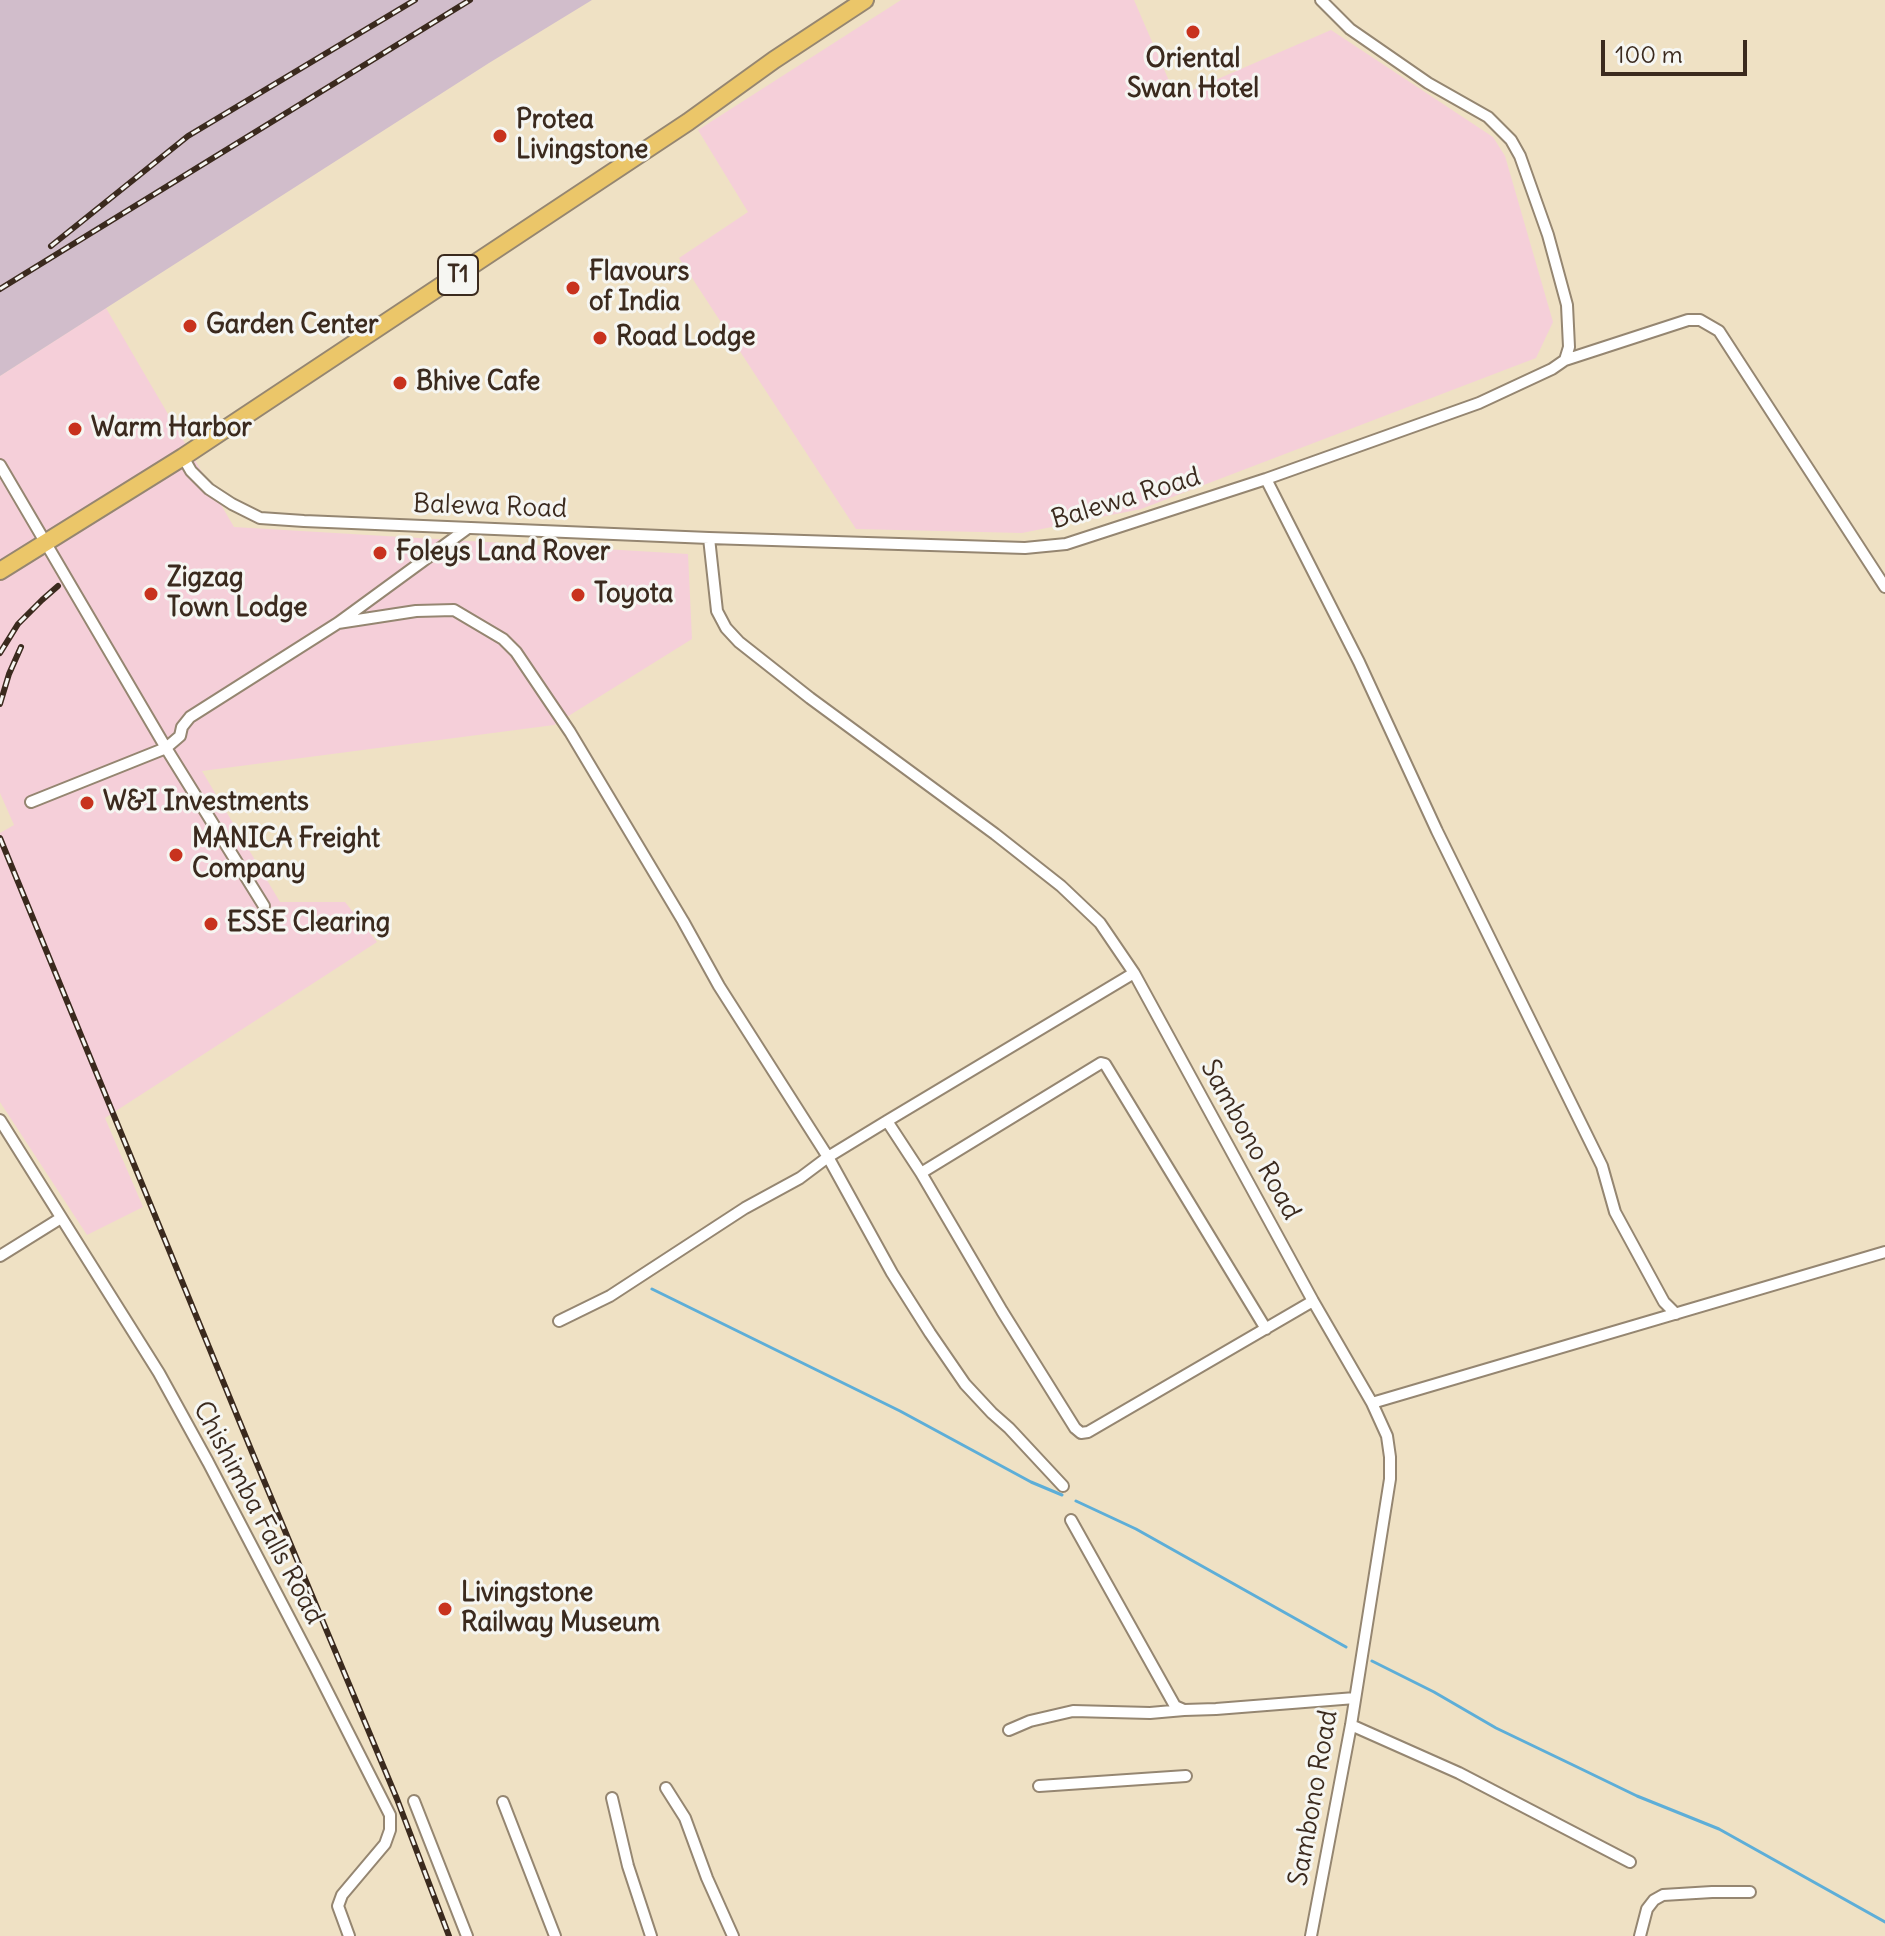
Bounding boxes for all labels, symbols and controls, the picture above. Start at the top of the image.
marker: Oriental Swan Hotel [1184,23,1202,41]
scale bar [1605,24,1751,74]
text: 100 m [1615,39,1683,69]
place label: Oriental Swan Hotel [1127,44,1259,106]
place label: Protea Livingstone [516,105,648,166]
marker: Protea Livingstone [491,127,509,145]
road number: T1 [438,255,478,295]
place label: Flavours of India [589,257,689,318]
marker: Flavours of India [564,279,582,297]
place label: Garden Center [206,310,379,342]
marker: Garden Center [181,317,199,335]
place label: Road Lodge [616,322,755,354]
marker: Road Lodge [591,329,609,347]
place label: Bhive Cafe [416,367,540,399]
marker: Bhive Cafe [391,374,409,392]
place label: Warm Harbor [91,413,252,445]
marker: Warm Harbor [66,420,84,438]
street label: Balewa Road [1048,462,1204,536]
street label: Balewa Road [412,489,568,525]
place label: Foleys Land Rover [396,537,610,569]
marker: Foleys Land Rover [371,544,389,562]
place label: Zigzag Town Lodge [167,563,307,624]
place label: Toyota [594,579,673,611]
marker: Zigzag Town Lodge [142,585,160,603]
marker: Toyota [569,586,587,604]
place label: W&I Investments [103,787,309,819]
marker: W&I Investments [78,794,96,812]
place label: MANICA Freight Company [192,824,380,886]
marker: MANICA Freight Company [167,846,185,864]
place label: ESSE Clearing [227,908,390,940]
marker: ESSE Clearing [202,915,220,933]
street label: Sambono Road [1193,1055,1307,1225]
street label: Chishimba Falls Road [186,1396,330,1630]
place label: Livingstone Railway Museum [461,1578,660,1640]
marker: Livingstone Railway Museum [436,1600,454,1618]
street label: Sambono Road [1283,1708,1345,1888]

